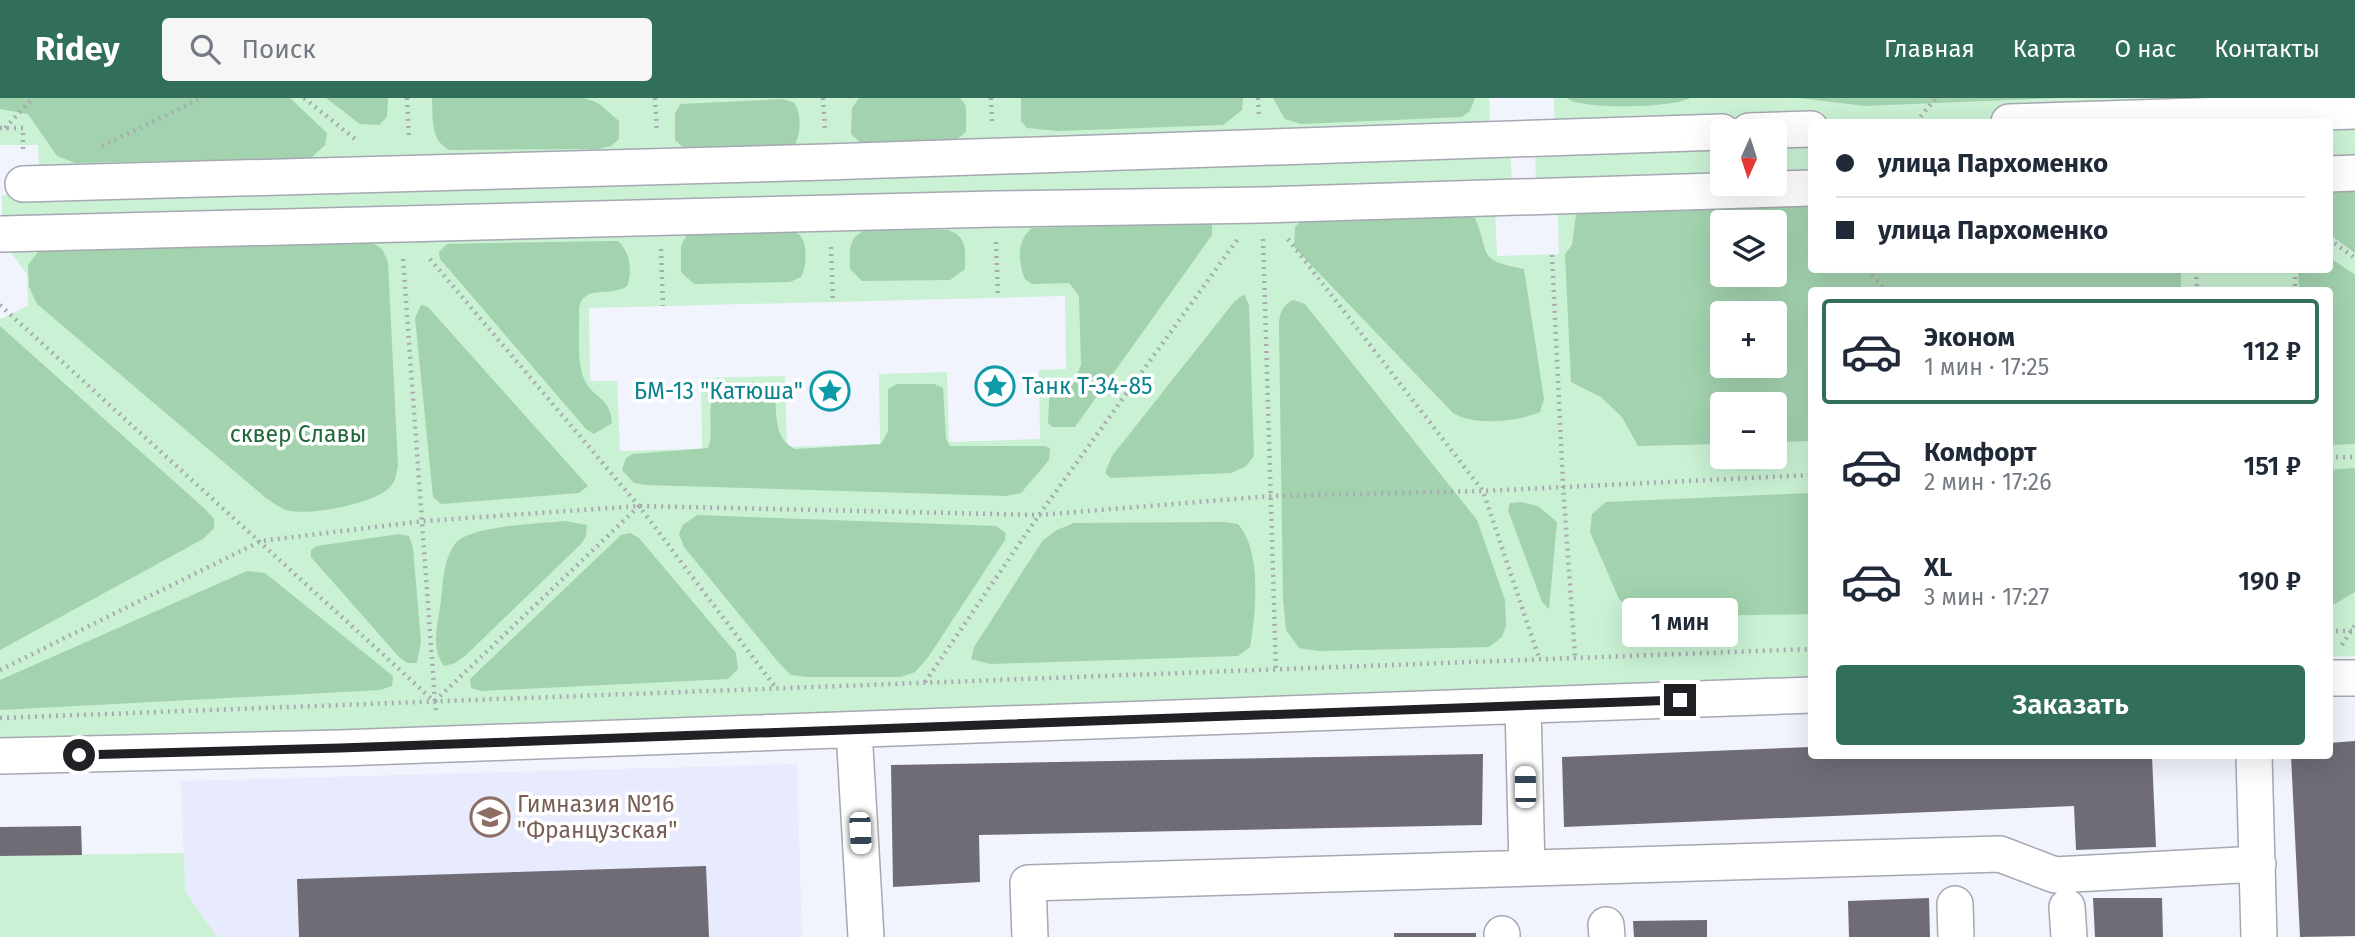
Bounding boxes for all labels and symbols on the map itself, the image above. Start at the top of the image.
north arrow [1710,119,1787,196]
place icon: Танк Т-34-85 [974,365,1016,407]
place icon: БМ-13 "Катюша" [809,370,851,412]
place label: Танк Т-34-85 [1022,372,1153,400]
place label: БМ-13 "Катюша" [634,377,803,405]
park label: сквер Славы [230,420,366,448]
callout: 1 мин [1622,598,1738,648]
route end [1664,684,1696,716]
route start [63,739,95,771]
car [1515,766,1536,808]
place label: Гимназия №16 "Французская" [517,790,677,844]
school or university icon: Гимназия №16 "Французская" [469,796,511,838]
car [849,811,872,855]

